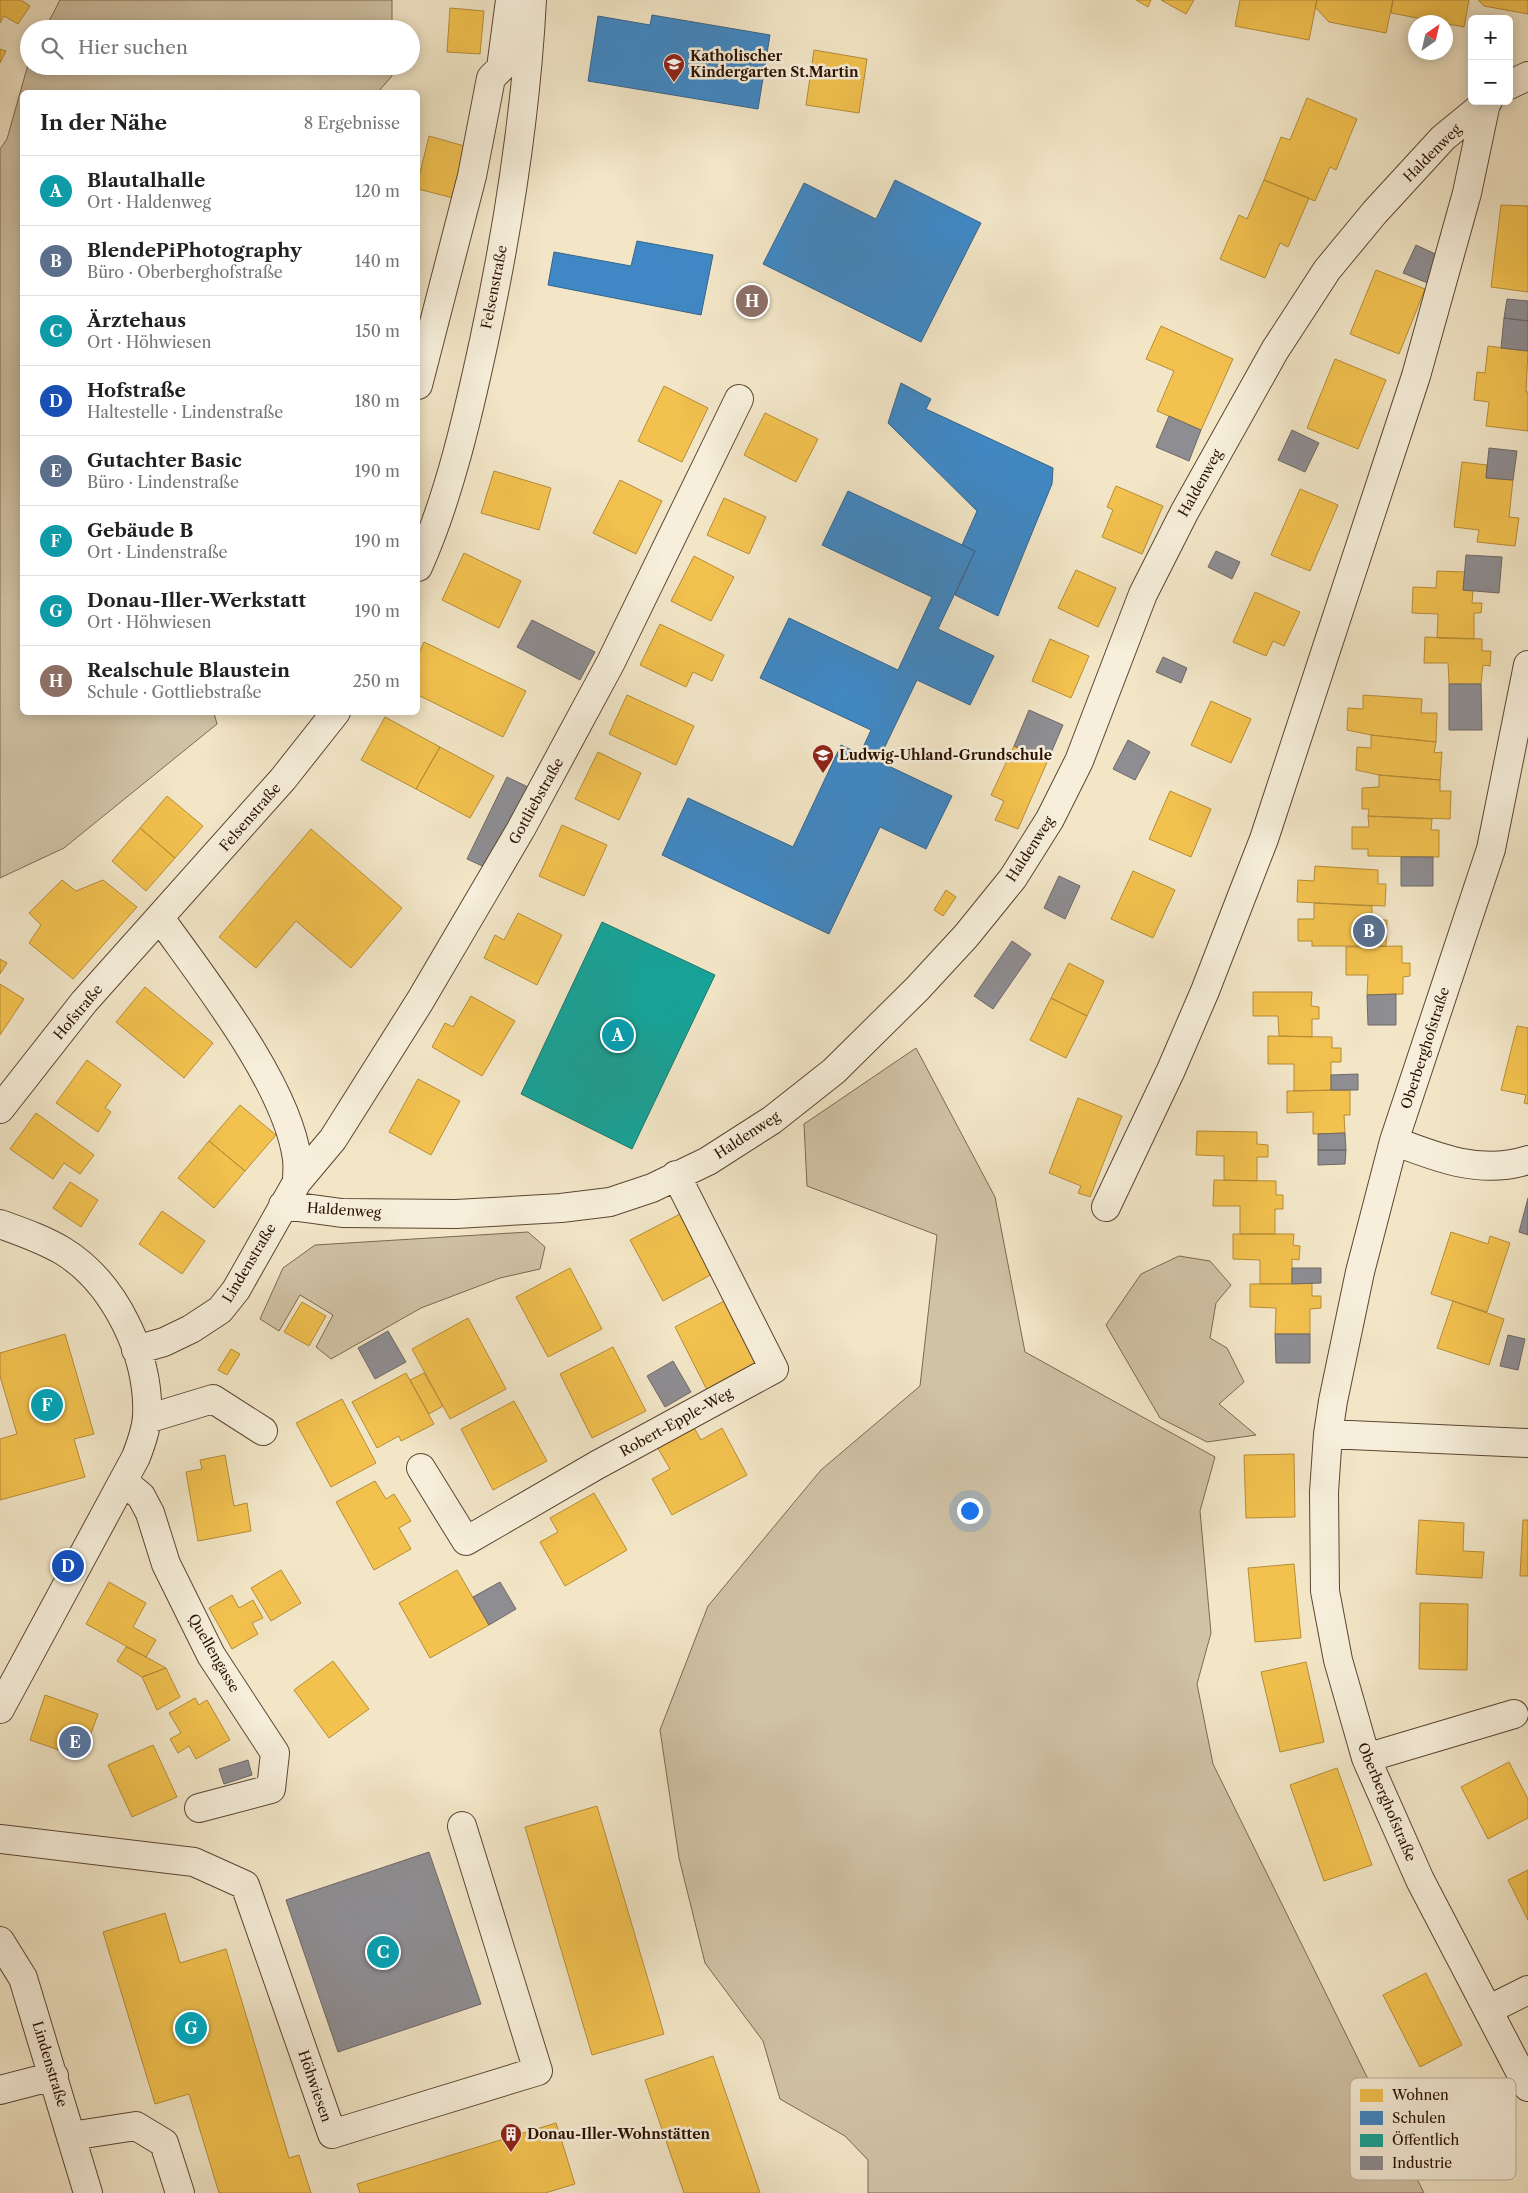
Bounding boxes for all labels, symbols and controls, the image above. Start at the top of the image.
north arrow [1408,15,1453,60]
map controls [1468,15,1513,105]
button: + [1468,15,1513,60]
search box [20,20,420,75]
icon: search [38,34,66,62]
text: Hier suchen [78,36,188,59]
place label: Katholischer Kindergarten St.Martin [690,47,859,81]
school or university icon: Katholischer Kindergarten St.Martin [662,52,686,83]
button: − [1468,60,1513,105]
text: In der Nähe [40,110,167,135]
text: 8 Ergebnisse [304,113,400,133]
street label: Haldenweg [1399,120,1465,186]
text: Blautalhalle [87,169,205,192]
text: A [50,181,62,201]
text: 120 m [355,181,400,201]
text: Ort · Haldenweg [87,192,211,212]
text: BlendePiPhotography [87,239,302,262]
street label: Felsenstraße [477,243,511,330]
text: B [50,251,62,271]
text: 140 m [355,251,400,271]
text: Büro · Oberberghofstraße [87,262,283,282]
pin: H [736,282,768,320]
text: Ärztehaus [87,309,186,332]
text: C [50,321,62,341]
text: 150 m [355,321,400,341]
text: Ort · Höhwiesen [87,332,211,352]
text: Hofstraße [87,379,186,402]
text: D [49,391,63,411]
text: 180 m [354,391,400,411]
text: Haltestelle · Lindenstraße [87,402,283,422]
street label: Haldenweg [1174,445,1226,520]
text: Gutachter Basic [87,449,242,472]
text: E [50,461,62,481]
text: 190 m [355,461,400,481]
text: Büro · Lindenstraße [87,472,239,492]
text: Gebäude B [87,519,193,542]
text: F [51,531,61,551]
text: 190 m [355,531,400,551]
text: Ort · Lindenstraße [87,542,228,562]
text: Donau-Iller-Werkstatt [87,589,306,612]
text: G [49,601,63,621]
text: 190 m [355,601,400,621]
text: Ort · Höhwiesen [87,612,211,632]
text: Realschule Blaustein [87,659,290,682]
text: H [49,671,63,691]
text: 250 m [353,671,400,691]
text: Schule · Gottliebstraße [87,682,262,702]
school or university icon: Ludwig-Uhland-Grundschule [811,743,835,774]
place label: Ludwig-Uhland-Grundschule [839,746,1052,764]
street label: Gottliebstraße [505,754,567,847]
street label: Felsenstraße [215,779,285,855]
street label: Haldenweg [1002,812,1058,885]
pin: B [1353,912,1385,950]
street label: Hofstraße [50,980,107,1043]
street label: Oberberghofstraße [1397,984,1453,1111]
pin: A [602,1016,634,1054]
street label: Haldenweg [711,1107,784,1163]
street label: Haldenweg [306,1198,382,1222]
street label: Lindenstraße [218,1220,280,1306]
street label: Robert-Epple-Weg [616,1383,736,1460]
pin: F [31,1386,63,1424]
your location [957,1498,983,1524]
pin: D [52,1547,84,1585]
street label: Quellengasse [184,1610,244,1696]
pin: E [59,1723,91,1761]
street label: Oberberghofstraße [1354,1740,1420,1864]
pin: C [367,1933,399,1971]
pin: G [175,2009,207,2047]
street label: Lindenstraße [28,2019,72,2109]
street label: Höhwiesen [294,2048,336,2125]
legend [1350,2078,1516,2180]
text: Wohnen [1391,2086,1449,2104]
text: Schulen [1392,2109,1446,2127]
building icon: Donau-Iller-Wohnstätten [499,2122,523,2153]
place label: Donau-Iller-Wohnstätten [527,2125,711,2143]
text: Öffentlich [1392,2131,1459,2149]
text: Industrie [1392,2154,1452,2172]

